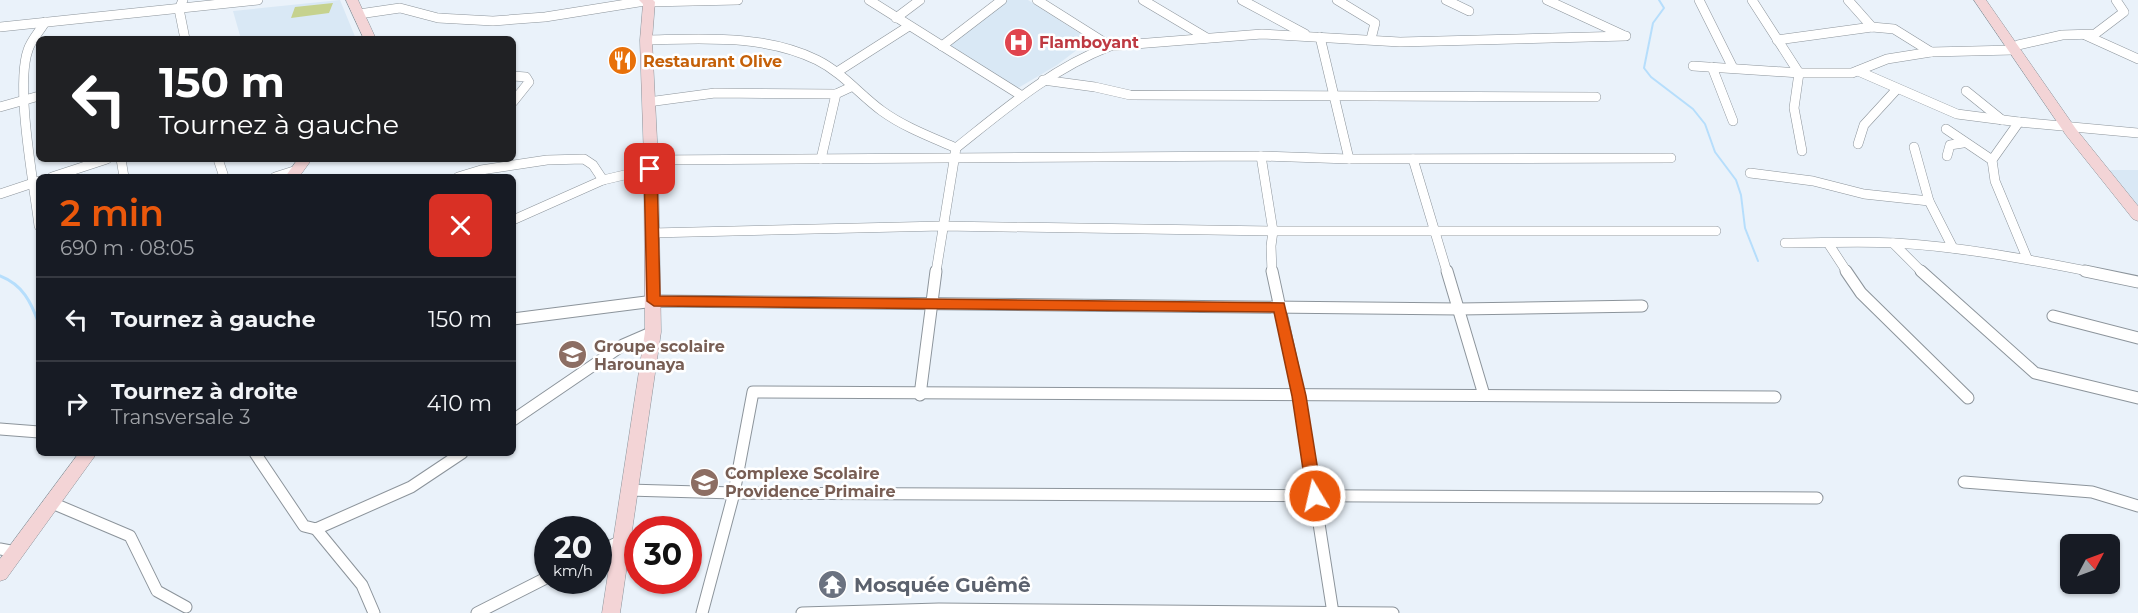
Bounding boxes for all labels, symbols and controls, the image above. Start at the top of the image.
hospital icon: Flamboyant [1002,26,1034,58]
place label: Flamboyant [1039,33,1139,52]
restaurant icon: Restaurant Olive [606,45,638,77]
place label: Restaurant Olive [643,52,782,71]
text: 150 m [159,56,285,108]
icon: left [60,60,138,138]
text: Tournez à gauche [159,108,399,141]
pin [624,143,675,194]
icon: arrive [633,152,666,185]
text: 2 min [60,191,164,235]
button: close [429,194,492,257]
text: 690 m · 08:05 [60,236,194,260]
icon: left [60,303,93,336]
text: Tournez à gauche [111,306,316,333]
text: 150 m [428,306,492,333]
place label: Groupe scolaire Harounaya [594,337,725,374]
school or university icon: Groupe scolaire Harounaya [557,339,589,371]
text: Tournez à droite [111,378,298,405]
icon: right [60,387,93,420]
text: 410 m [426,390,492,417]
text: Transversale 3 [111,405,250,429]
place label: Complexe Scolaire Providence Primaire [725,464,896,501]
position arrow [1283,464,1347,528]
school or university icon: Complexe Scolaire Providence Primaire [688,466,720,498]
speed limit sign: 30 [624,516,702,594]
text: 20 [554,529,592,566]
north arrow [2060,534,2120,594]
map controls [2060,534,2120,594]
text: km/h [553,561,593,580]
temple icon: Mosquée Guêmê [817,569,849,601]
place label: Mosquée Guêmê [854,573,1031,597]

